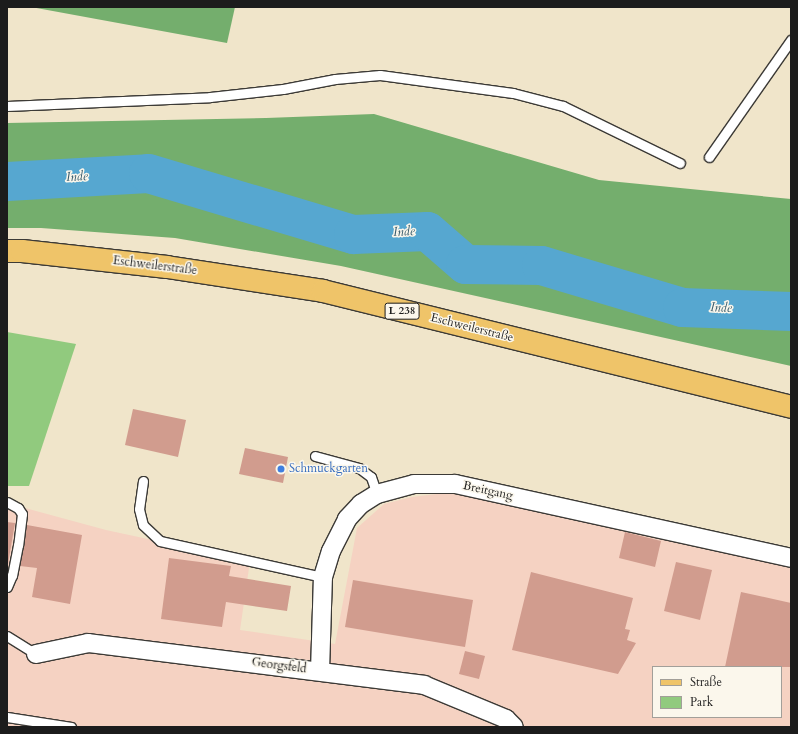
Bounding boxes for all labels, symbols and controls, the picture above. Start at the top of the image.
water label: Inde [66,169,88,185]
water label: Inde [393,224,415,240]
street label: Eschweilerstraße [112,254,198,278]
water label: Inde [710,300,732,316]
road number: L 238 [384,302,420,320]
street label: Eschweilerstraße [429,311,515,345]
place label: Schmuckgarten [289,462,368,476]
marker: Schmuckgarten [276,464,286,474]
street label: Breitgang [462,479,514,503]
street label: Georgsfeld [251,655,307,677]
legend [652,666,782,718]
text: Straße [690,674,722,690]
text: Park [690,694,713,710]

